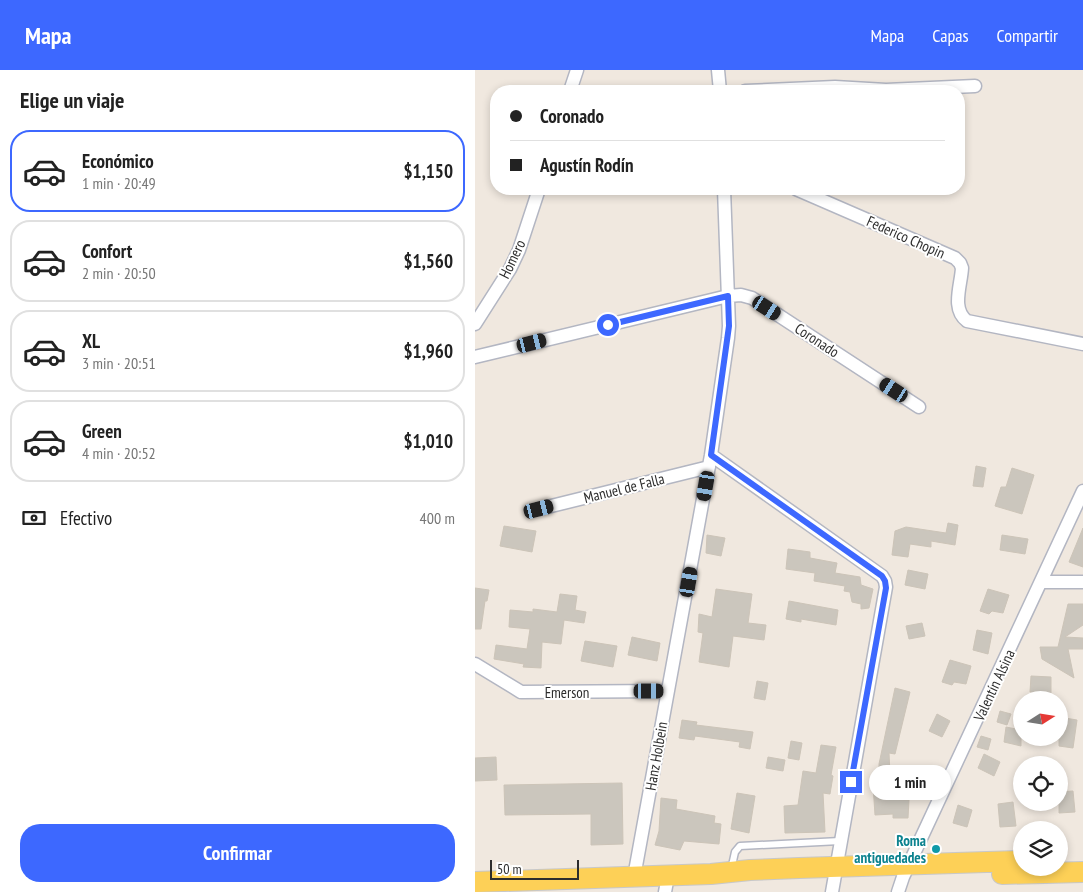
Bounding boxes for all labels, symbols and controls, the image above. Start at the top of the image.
text: Mapa [25,20,72,51]
text: Mapa [871,24,904,47]
text: Capas [932,24,969,47]
text: Compartir [997,24,1058,47]
text: Elige un viaje [20,86,124,114]
text: Coronado [540,104,604,128]
icon: car [22,149,67,194]
text: Económico [82,149,154,173]
text: Agustín Rodín [540,153,634,177]
text: $1,150 [403,159,453,183]
text: 1 min · 20:49 [82,173,156,193]
street label: Federico Chopin [864,211,948,263]
street label: Homero [494,236,530,282]
icon: car [22,239,67,284]
text: Confort [82,239,132,263]
text: $1,560 [403,249,453,273]
text: 2 min · 20:50 [82,263,156,283]
car [750,294,783,322]
route start [597,314,619,336]
street label: Coronado [791,319,843,361]
icon: car [22,329,67,374]
text: XL [82,329,100,353]
car [515,332,548,354]
text: $1,960 [403,339,453,363]
text: 3 min · 20:51 [82,353,156,373]
car [877,376,910,404]
icon: car [22,419,67,464]
text: Green [82,419,122,443]
text: $1,010 [403,429,453,453]
text: 4 min · 20:52 [82,443,156,463]
street label: Manuel de Falla [582,469,666,507]
car [696,470,715,502]
car [522,498,555,520]
icon: cash [20,504,48,532]
text: Efectivo [60,506,112,530]
text: 400 m [420,508,455,528]
car [679,566,698,598]
street label: Valentín Alsina [969,646,1019,725]
street label: Emerson [545,683,589,702]
car [634,684,664,699]
north arrow [1013,691,1067,746]
map controls [1013,691,1068,876]
street label: Hanz Holbein [641,720,671,792]
button: locate [1013,756,1068,811]
callout: 1 min [869,764,951,800]
route end [840,771,862,793]
text: 1 min [894,772,926,792]
button: layers [1013,821,1068,876]
button: Confirmar [20,824,455,882]
place label: Roma antiguedades [854,831,926,867]
marker: Roma antiguedades [930,843,942,855]
scale bar [490,857,579,880]
text: 50 m [497,860,522,878]

